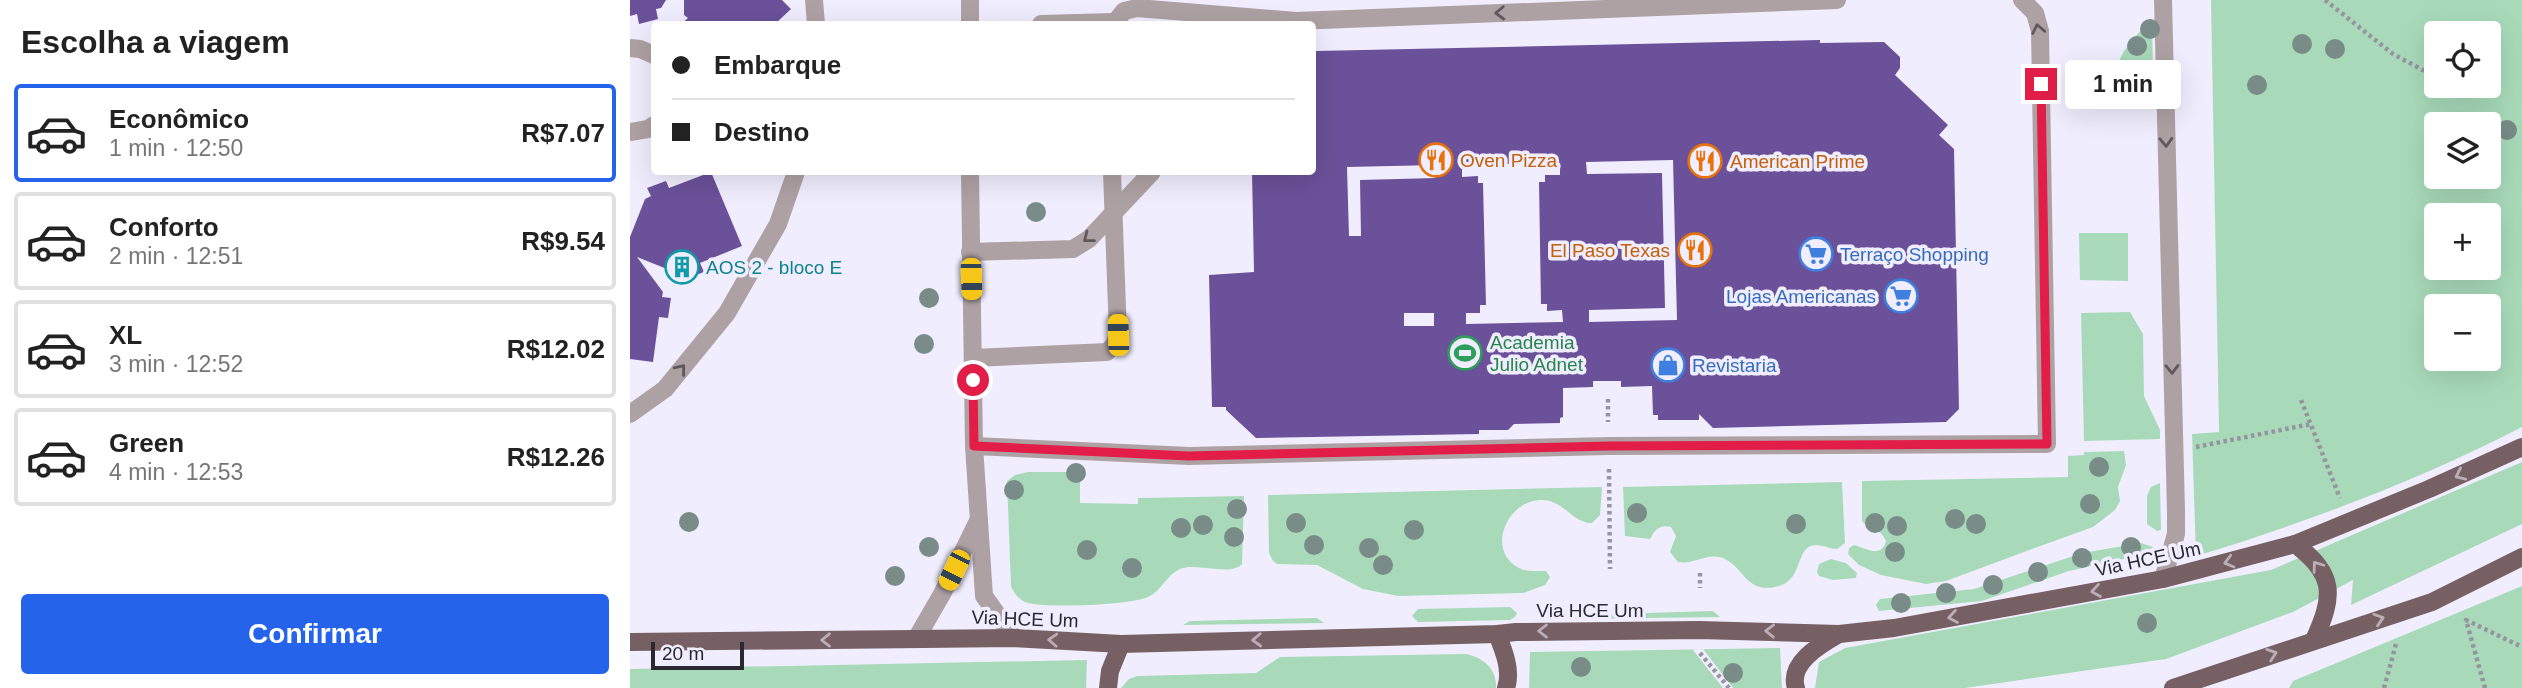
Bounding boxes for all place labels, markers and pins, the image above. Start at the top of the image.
restaurant icon: Oven Pizza [1417,141,1455,179]
restaurant icon: American Prime [1686,142,1724,180]
place label: Oven Pizza [1460,150,1558,171]
place label: American Prime [1730,151,1865,172]
restaurant icon: El Paso Texas [1676,231,1714,269]
supermarket icon: Terraço Shopping [1797,235,1835,273]
place label: El Paso Texas [1550,240,1670,261]
place label: Terraço Shopping [1840,244,1989,265]
building icon: AOS 2 - bloco E [663,248,701,286]
place label: AOS 2 - bloco E [706,257,842,278]
supermarket icon: Lojas Americanas [1882,277,1920,315]
place label: Lojas Americanas [1726,286,1876,307]
place label: Academia Julio Adnet [1490,332,1584,375]
sports icon: Academia Julio Adnet [1446,334,1484,372]
shop icon: Revistaria [1649,346,1687,384]
place label: Revistaria [1692,355,1777,376]

